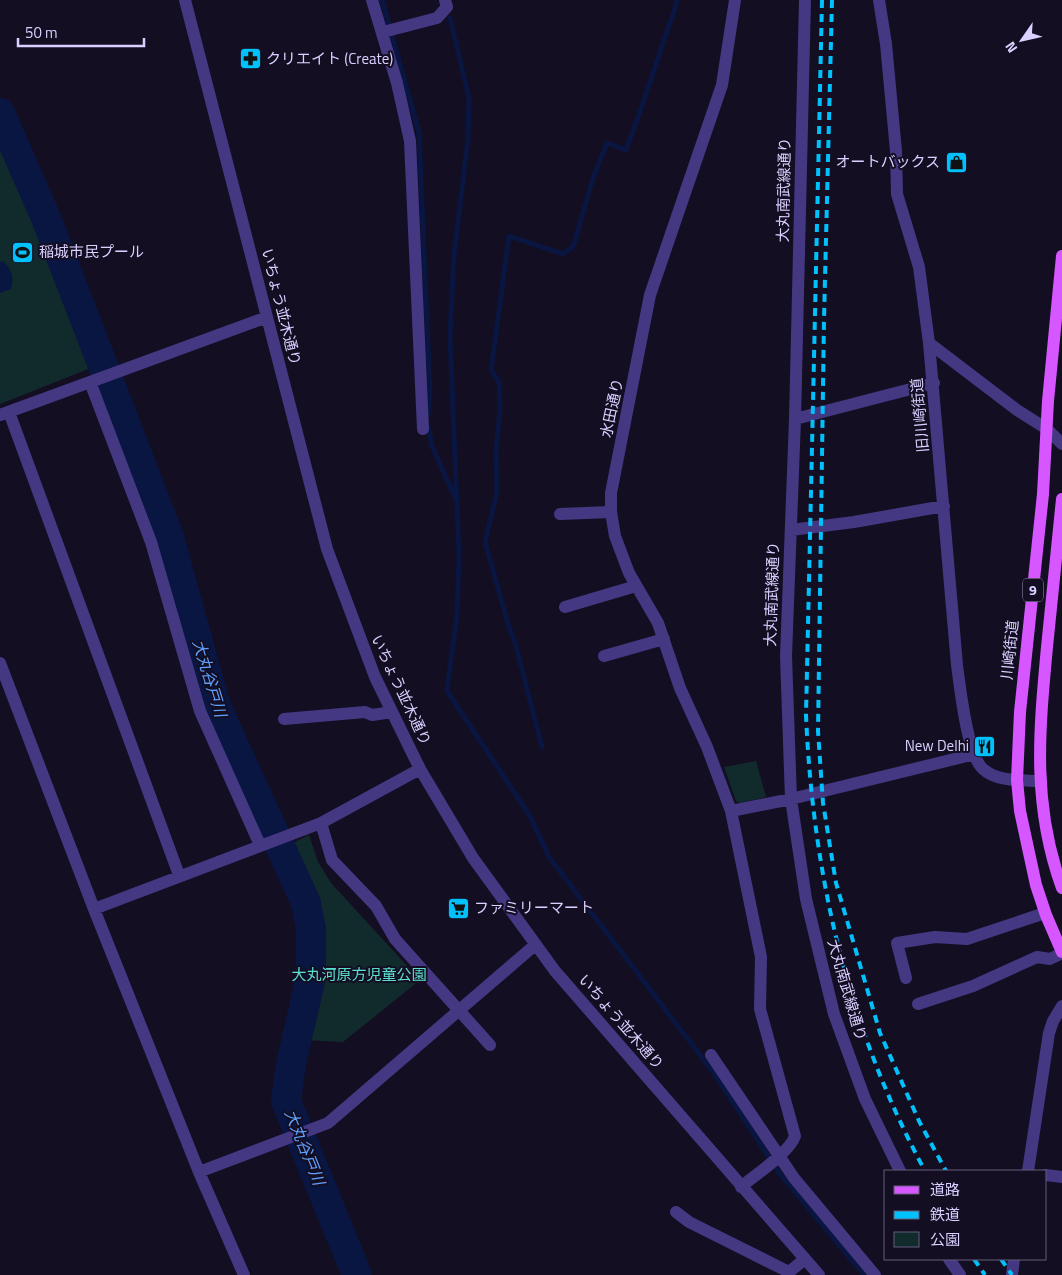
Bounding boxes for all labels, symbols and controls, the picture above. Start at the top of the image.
scale bar [18,15,144,47]
north arrow [997,15,1047,65]
text: 50 m [25,21,58,44]
text: N [999,38,1022,57]
pharmacy icon: クリエイト (Create) [238,47,262,71]
place label: クリエイト (Create) [266,47,393,70]
street label: 大丸南武線通り [771,137,796,243]
place label: オートバックス [835,150,940,173]
shop icon: オートバックス [944,150,968,174]
sports icon: 稲城市民プール [11,240,35,264]
place label: 稲城市民プール [39,240,144,263]
street label: いちょう並木通り [256,246,307,368]
street label: 水田通り [594,376,629,440]
street label: 旧川崎街道 [905,377,934,453]
street label: 大丸南武線通り [758,541,785,647]
road number: 9 [1023,578,1043,602]
street label: 川崎街道 [995,619,1024,681]
street label: いちょう並木通り [366,631,437,749]
water label: 大丸谷戸川 [187,636,234,722]
place label: New Delhi [905,734,969,757]
restaurant icon: New Delhi [973,734,997,758]
supermarket icon: ファミリーマート [446,896,470,920]
place label: ファミリーマート [474,896,594,919]
street label: 大丸南武線通り [822,936,873,1044]
park label: 大丸河原方児童公園 [291,963,427,986]
street label: いちょう並木通り [573,969,669,1075]
water label: 大丸谷戸川 [279,1105,332,1190]
legend [884,1170,1047,1260]
text: 道路 [930,1178,960,1201]
text: 鉄道 [930,1203,960,1226]
text: 公園 [930,1228,960,1251]

